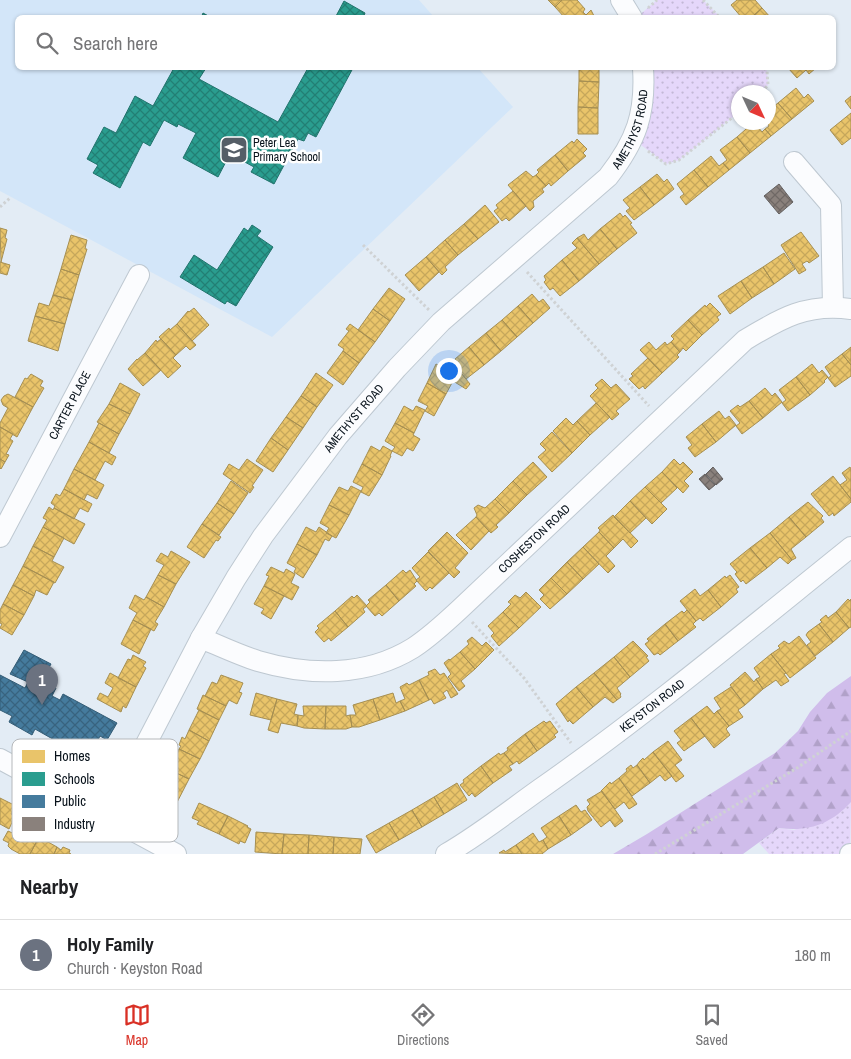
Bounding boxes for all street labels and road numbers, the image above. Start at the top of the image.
street label: AMETHYST ROAD [608,89,651,173]
street label: CARTER PLACE [45,368,95,442]
street label: AMETHYST ROAD [320,381,387,456]
street label: COSHESTON ROAD [495,501,574,577]
street label: KEYSTON ROAD [616,676,688,736]

